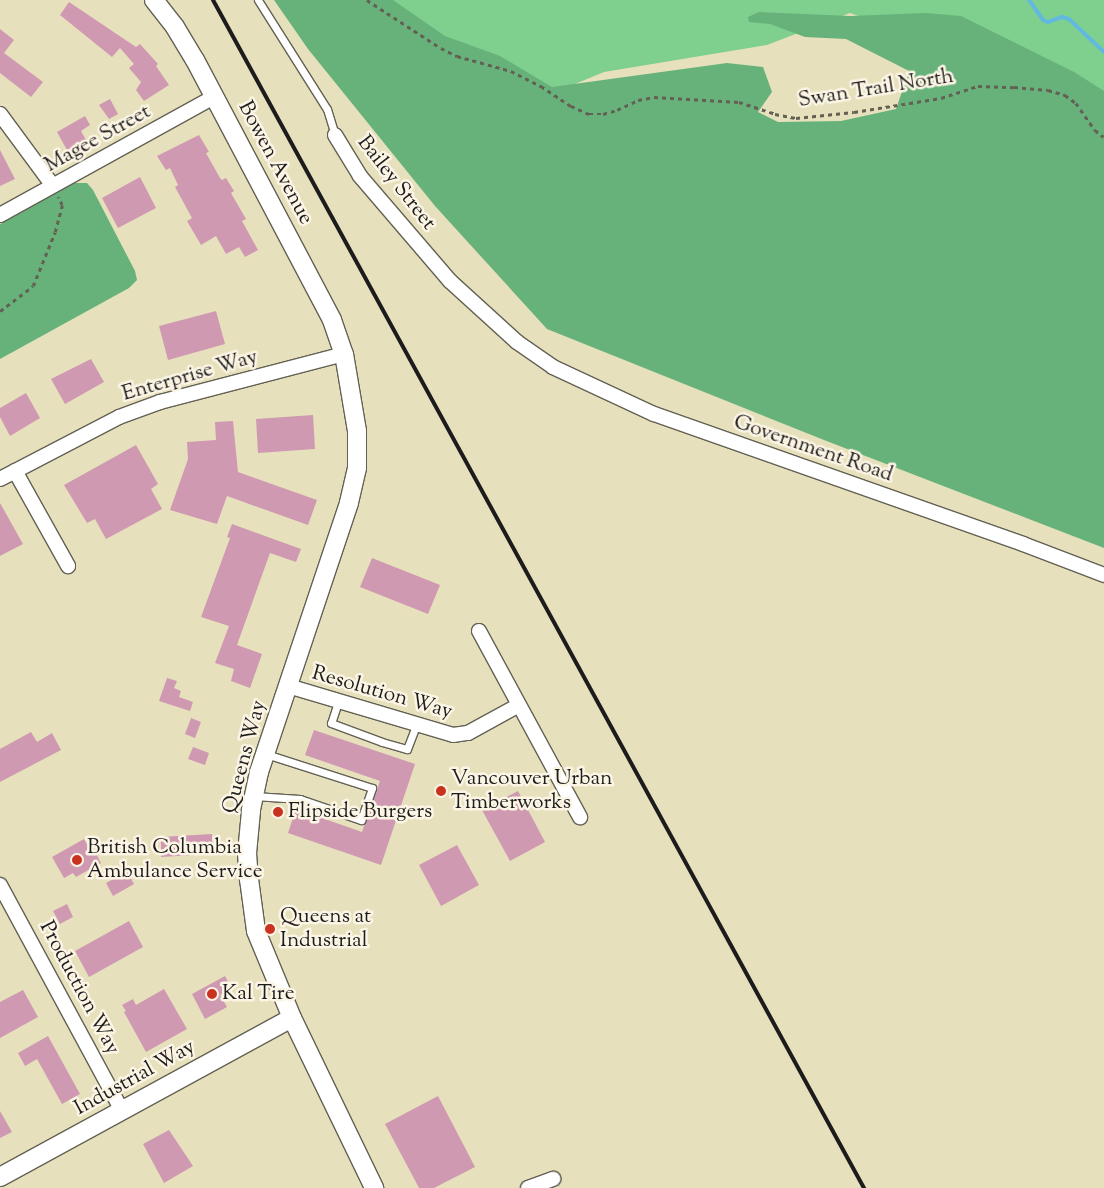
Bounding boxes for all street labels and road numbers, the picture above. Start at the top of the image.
street label: Swan Trail North [797,64,955,114]
street label: Bowen Avenue [232,97,318,229]
street label: Magee Street [41,100,155,178]
street label: Bailey Street [351,131,441,235]
street label: Enterprise Way [119,345,261,407]
street label: Government Road [730,410,896,488]
street label: Resolution Way [309,661,455,725]
street label: Queens Way [218,698,272,816]
street label: Production Way [33,917,125,1059]
street label: Industrial Way [70,1034,200,1122]

